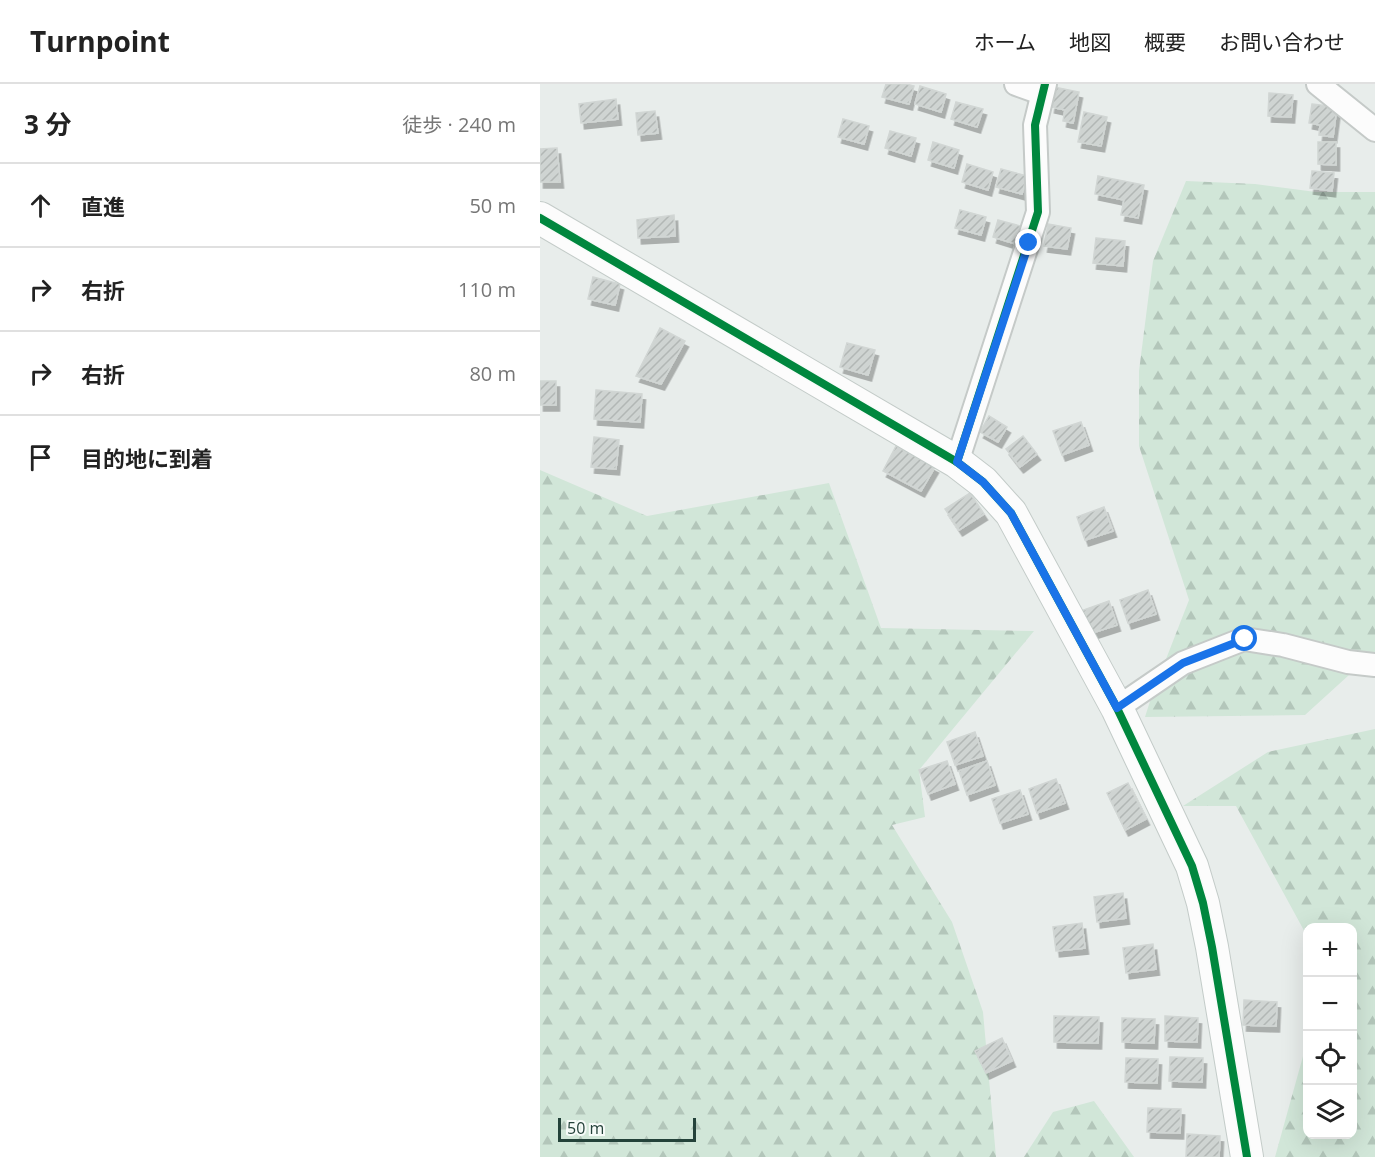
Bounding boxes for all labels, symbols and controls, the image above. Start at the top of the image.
text: Turnpoint [30,22,170,60]
text: ホーム [974,28,1036,56]
text: 地図 [1069,28,1111,56]
text: 概要 [1144,28,1186,56]
text: お問い合わせ [1219,28,1345,56]
text: 3 分 [24,106,72,142]
text: 徒歩 · 240 m [402,111,516,138]
icon: ahead [24,189,57,222]
text: 直進 [81,191,125,221]
text: 50 m [469,192,516,219]
route end [1015,229,1041,255]
icon: right [24,273,57,306]
text: 右折 [81,275,125,305]
text: 110 m [458,276,516,303]
icon: right [24,357,57,390]
text: 右折 [81,359,125,389]
text: 80 m [469,360,516,387]
icon: arrive [24,441,57,474]
text: 目的地に到着 [81,443,213,473]
route start [1231,625,1257,651]
map controls [1303,923,1357,1139]
button: + [1303,923,1357,977]
button: − [1303,977,1357,1031]
button: locate [1303,1031,1357,1085]
button: layers [1303,1085,1357,1139]
scale bar [558,1115,696,1142]
text: 50 m [567,1117,604,1139]

